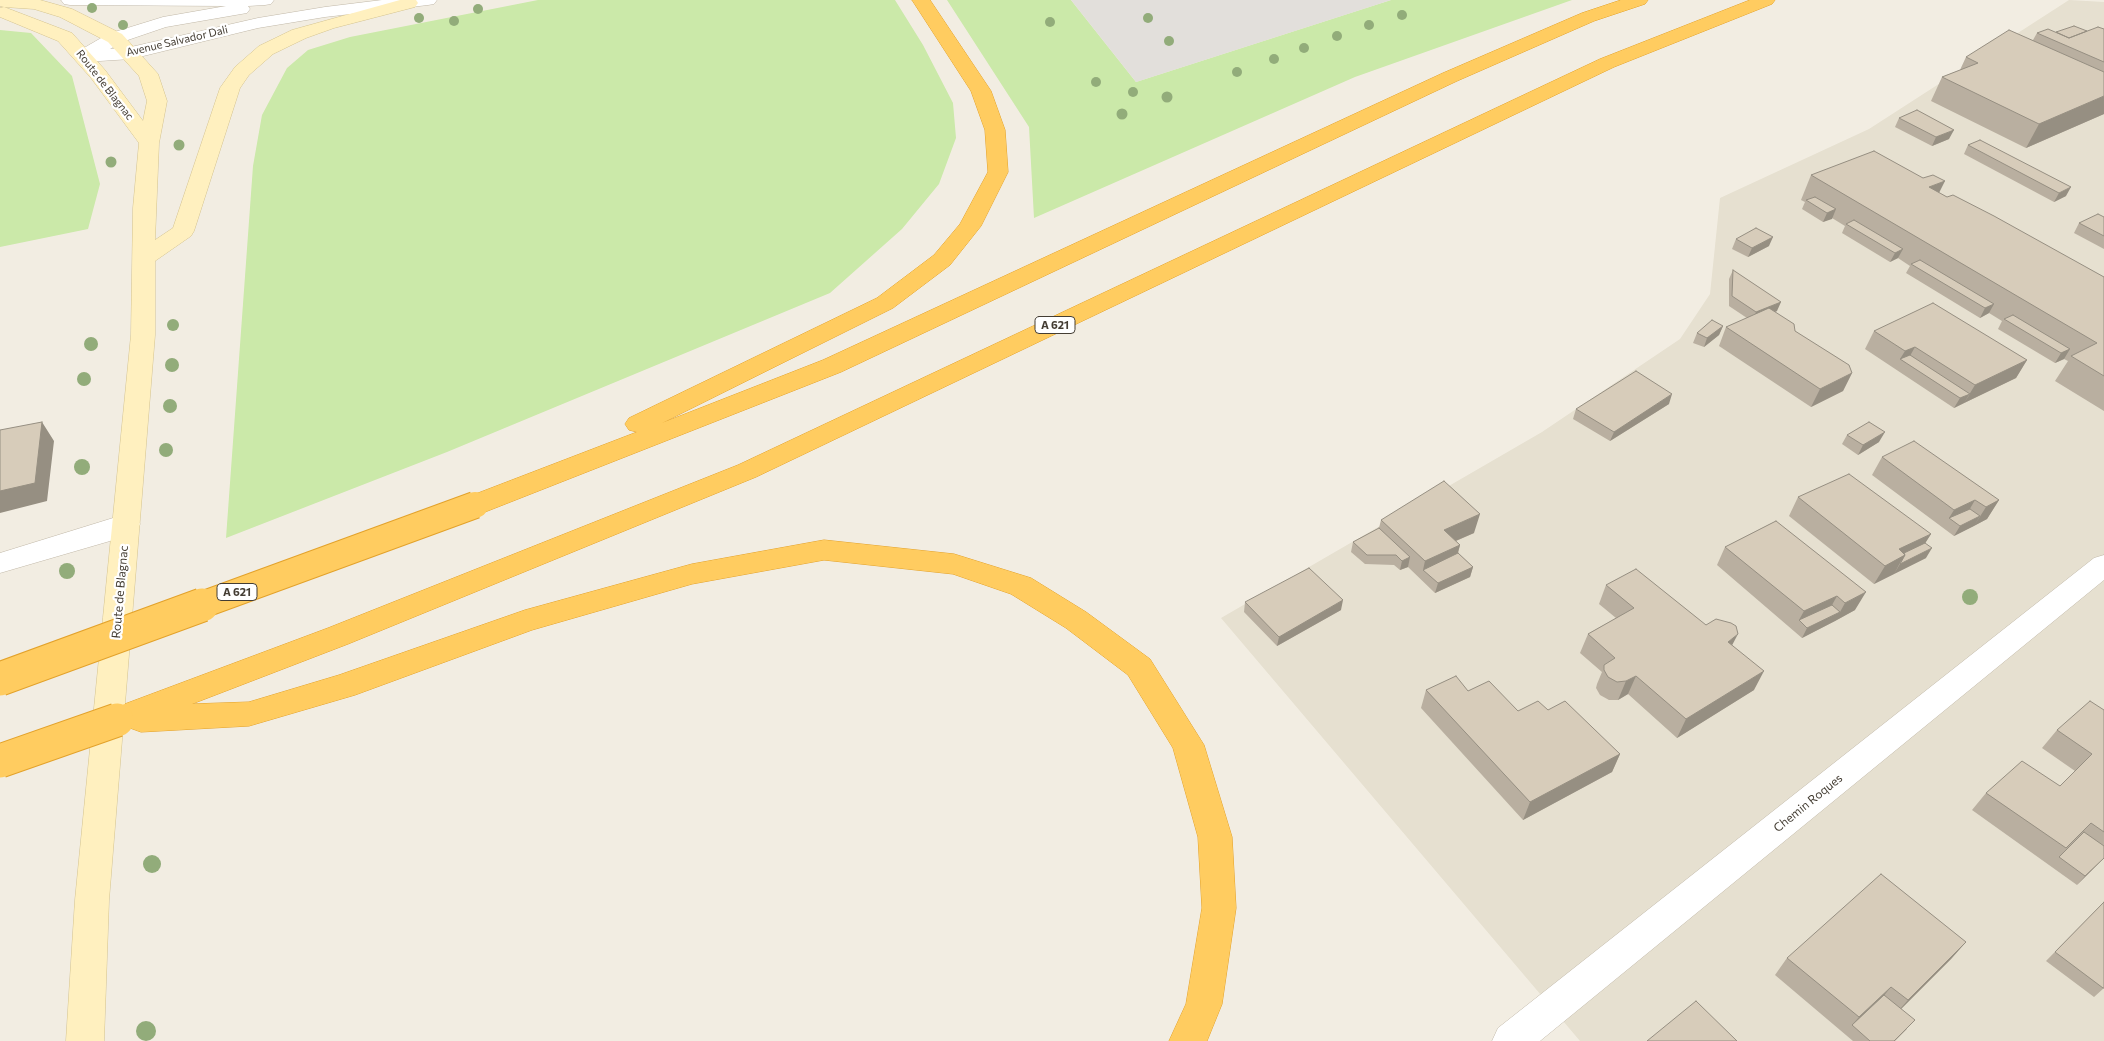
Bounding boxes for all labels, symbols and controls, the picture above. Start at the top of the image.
street label: Avenue Salvador Dali [125,23,229,59]
street label: Route de Blagnac [74,47,136,123]
road number: A 621 [1035,316,1075,334]
street label: Route de Blagnac [109,545,131,639]
road number: A 621 [217,584,257,600]
street label: Chemin Roques [1771,771,1845,835]

